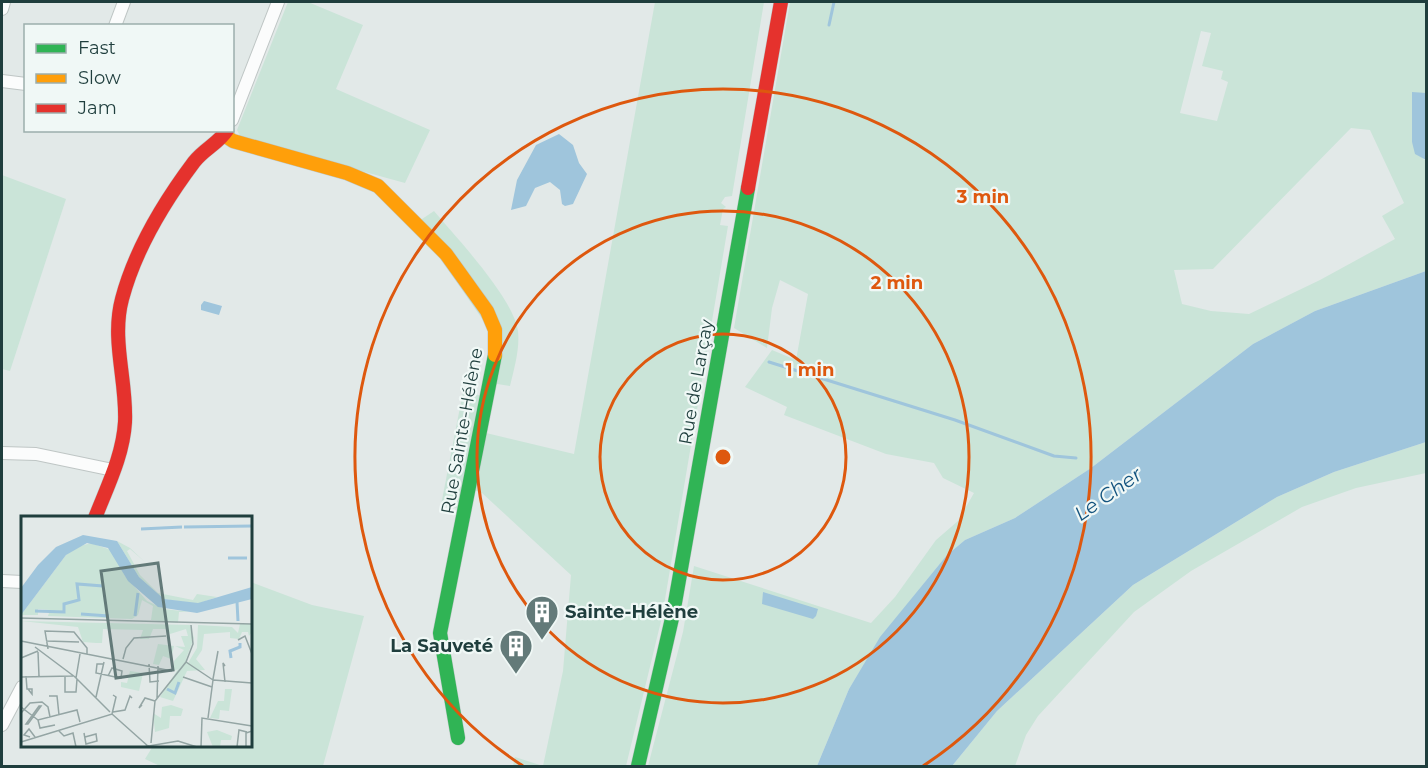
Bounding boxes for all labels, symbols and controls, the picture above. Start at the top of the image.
legend [24,24,234,132]
text: Fast [78,37,116,59]
text: Slow [78,67,121,89]
text: Jam [77,97,117,119]
text: 3 min [956,186,1009,208]
text: 2 min [871,272,923,294]
street label: Rue de Larçay [674,317,718,446]
street label: Rue Sainte-Hélène [437,346,487,516]
text: 1 min [786,359,834,381]
centre of rings [713,447,733,467]
water label: Le Cher [1070,462,1147,526]
inset map [21,516,252,747]
building icon: Sainte-Hélène [524,594,560,641]
place label: Sainte-Hélène [565,601,698,623]
building icon: La Sauveté [498,628,534,675]
place label: La Sauveté [390,635,493,657]

